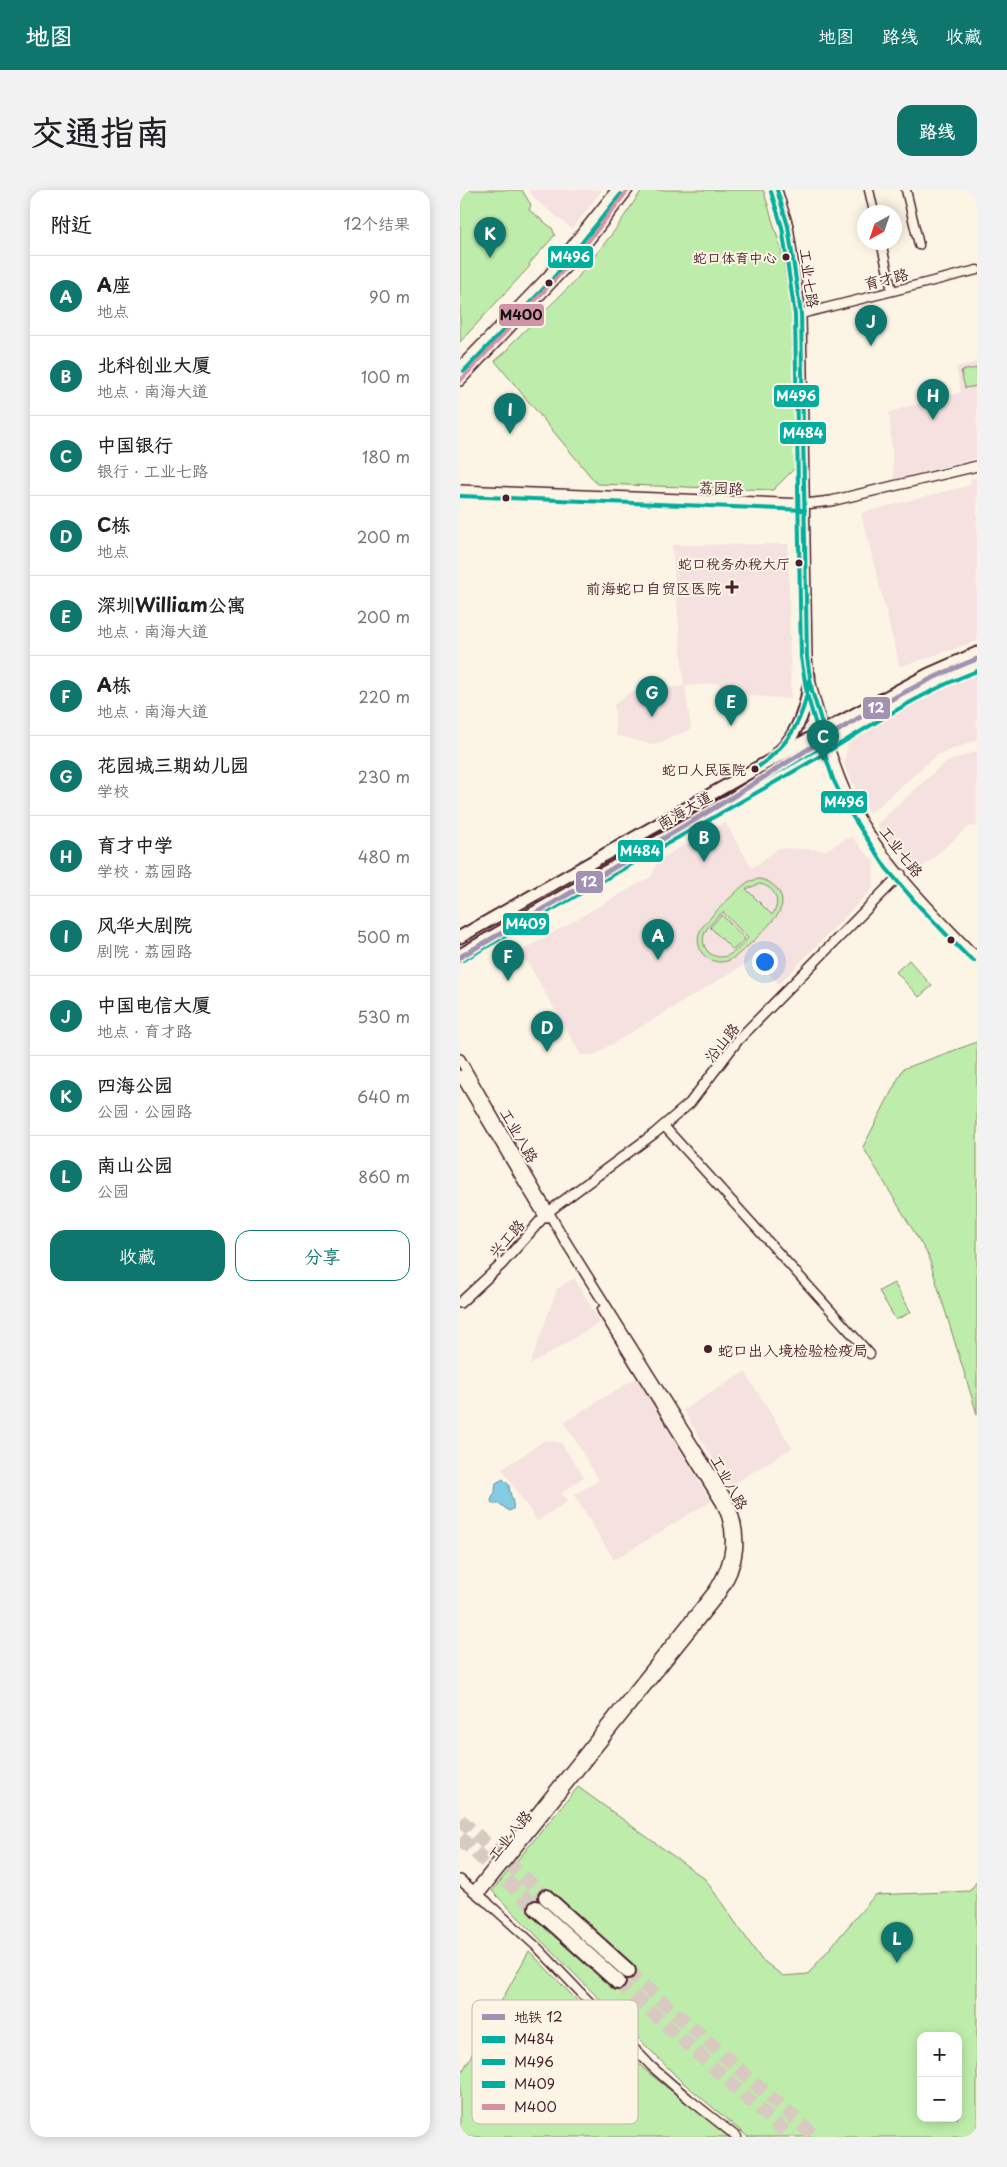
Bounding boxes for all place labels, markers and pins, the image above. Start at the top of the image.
pin: K [474,217,506,258]
place label: 蛇口体育中心 [693,247,777,268]
marker: 蛇口体育中心 [781,252,791,262]
unlabelled marker [544,278,554,288]
pin: J [855,305,887,346]
pin: H [917,379,949,420]
pin: I [494,393,526,434]
unlabelled marker [501,493,511,503]
place label: 蛇口税务办税大厅 [678,553,790,574]
marker: 蛇口税务办税大厅 [794,558,804,568]
place label: 前海蛇口自贸区医院 [586,576,721,599]
marker: 前海蛇口自贸区医院 [725,580,739,594]
pin: G [636,676,668,717]
pin: E [715,685,747,726]
pin: C [807,720,839,761]
place label: 蛇口人民医院 [662,759,746,780]
marker: 蛇口人民医院 [750,764,760,774]
pin: B [688,821,720,862]
pin: A [642,919,674,960]
unlabelled marker [946,935,956,945]
pin: F [492,940,524,981]
pin: D [531,1011,563,1052]
place label: 蛇口出入境检验检疫局 [718,1338,868,1361]
marker: 蛇口出入境检验检疫局 [702,1343,714,1355]
pin: L [881,1922,913,1963]

